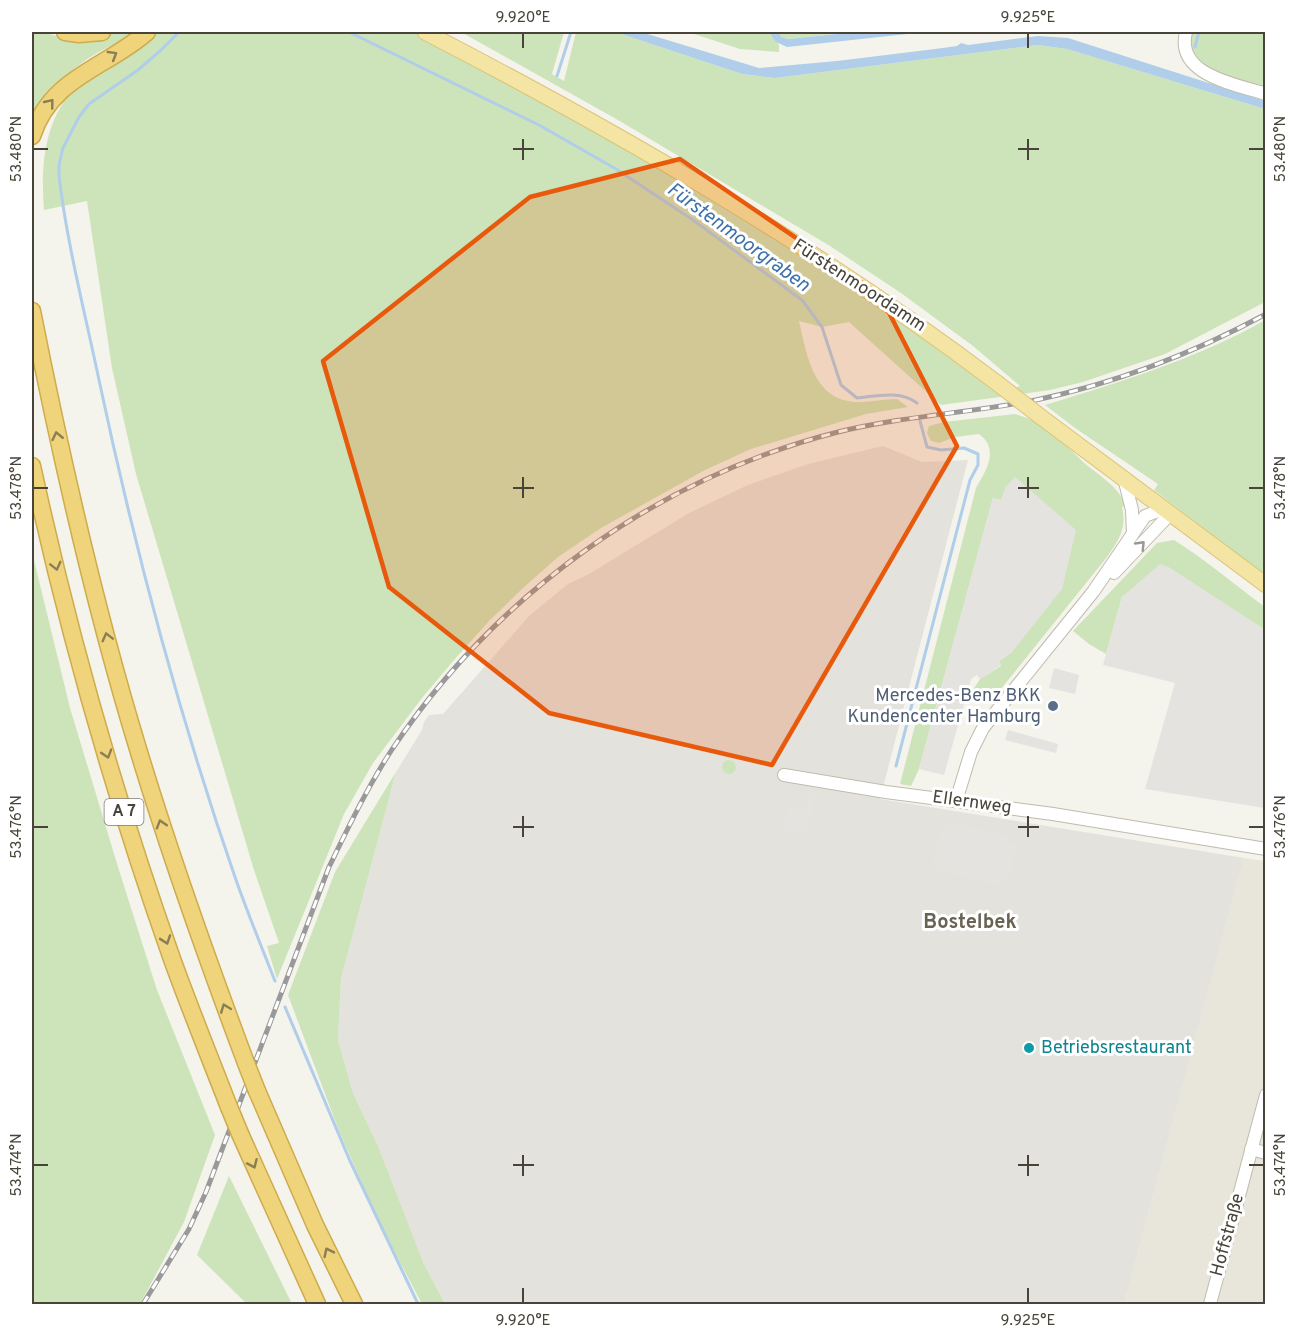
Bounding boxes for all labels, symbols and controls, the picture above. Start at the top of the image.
text: 9.920°E [495,9,551,28]
text: 9.925°E [1001,9,1055,28]
one-way arrow [107,50,117,62]
one-way arrow [43,99,54,110]
text: 53.480°N [8,116,27,182]
text: 53.480°N [1272,116,1291,182]
water label: Fürstenmoorgraben [661,177,815,299]
street label: Fürstenmoordamm [788,234,930,338]
one-way arrow [52,431,65,441]
text: 53.478°N [8,456,27,520]
text: 53.478°N [1272,456,1291,520]
one-way arrow [1134,542,1145,552]
one-way arrow [48,561,61,571]
one-way arrow [102,632,114,643]
place label: Mercedes-Benz BKK Kundencenter Hamburg [847,685,1041,729]
marker: Mercedes-Benz BKK Kundencenter Hamburg [1046,699,1060,713]
one-way arrow [100,748,112,759]
street label: Ellernweg [931,786,1013,820]
text: 53.476°N [8,795,27,859]
text: 53.476°N [1272,795,1291,859]
road number: A 7 [104,799,144,825]
one-way arrow [156,819,168,830]
district label: Bostelbek [923,910,1017,936]
one-way arrow [158,934,171,945]
one-way arrow [220,1003,233,1014]
place label: Betriebsrestaurant [1041,1037,1192,1060]
marker: Betriebsrestaurant [1022,1041,1036,1055]
text: 53.474°N [8,1133,27,1197]
text: 53.474°N [1272,1133,1291,1197]
one-way arrow [246,1158,258,1169]
street label: Hoffstraße [1206,1191,1250,1279]
one-way arrow [324,1247,336,1258]
text: 9.920°E [495,1312,551,1331]
text: 9.925°E [1001,1312,1055,1331]

